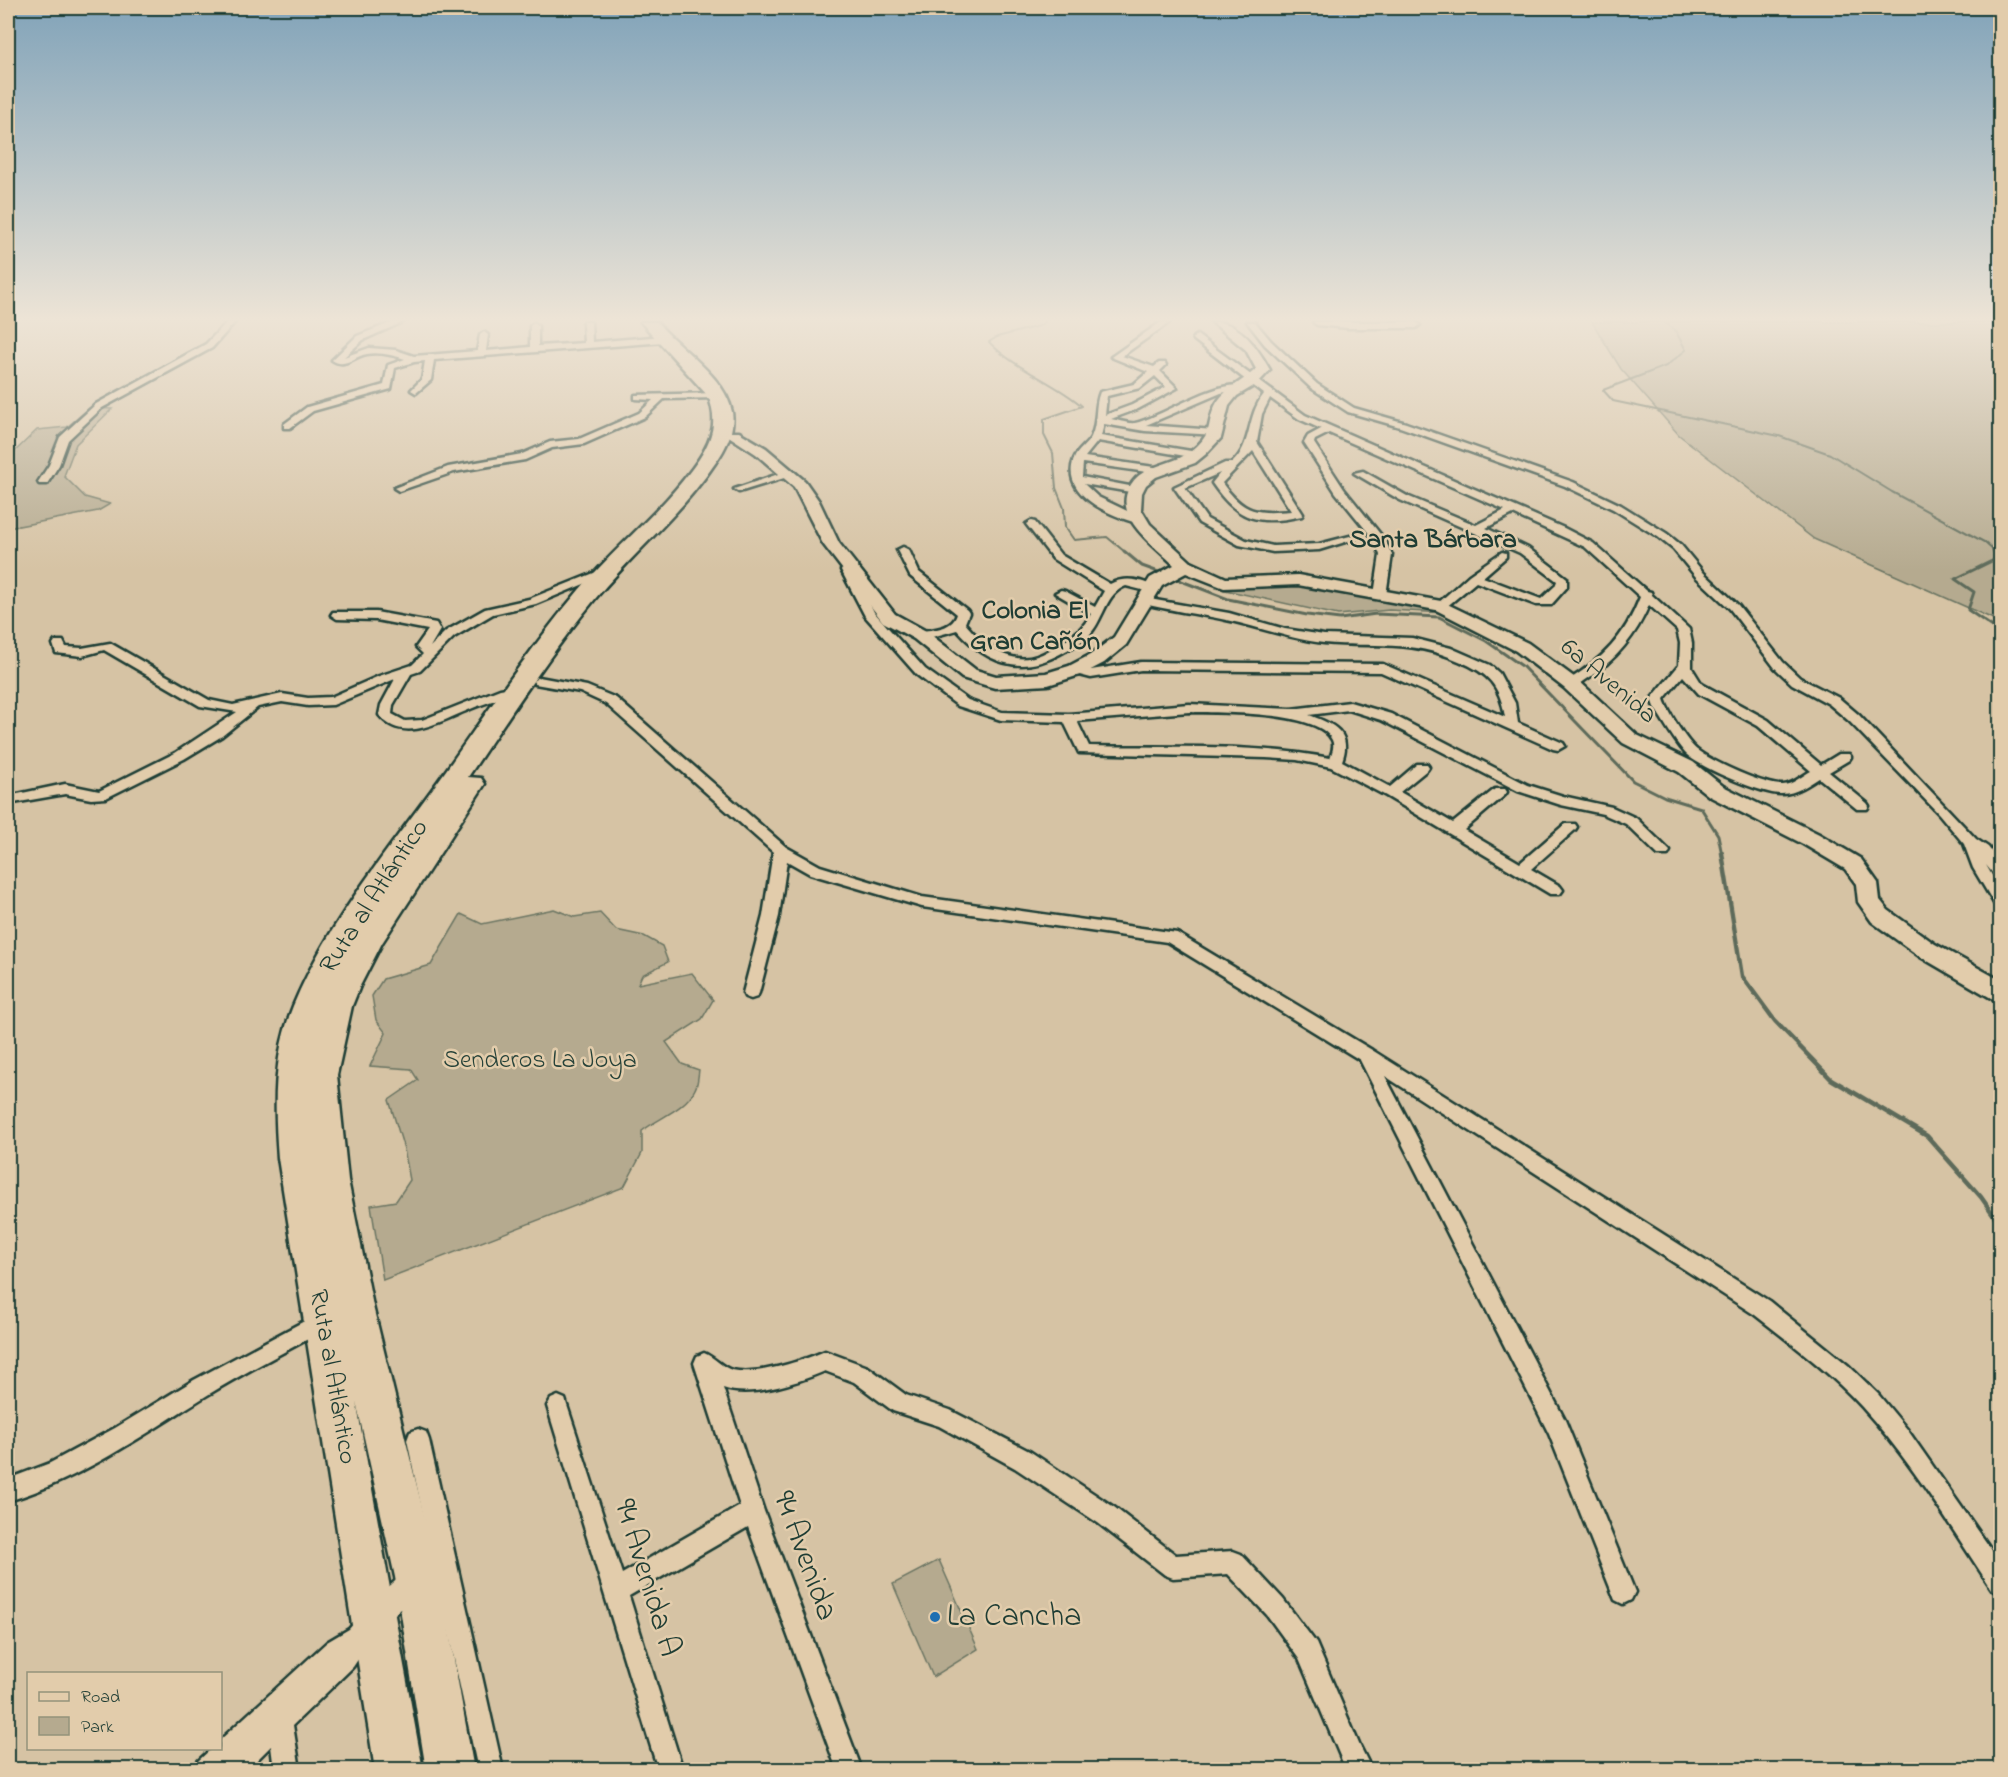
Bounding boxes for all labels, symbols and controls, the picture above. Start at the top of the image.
district label: Santa Bárbara [1349,521,1517,560]
district label: Colonia El Gran Cañón [970,592,1100,662]
street label: 6a Avenida [1551,630,1665,734]
street label: Ruta al Atlántico [311,812,439,982]
park label: Senderos La Joya [443,1042,637,1080]
street label: Ruta al Atlántico [298,1287,366,1467]
street label: 94 Avenida [759,1485,849,1627]
street label: 94 Avenida A [600,1493,692,1663]
place label: La Cancha [947,1594,1081,1641]
marker: La Cancha [928,1610,942,1624]
legend [27,1672,222,1750]
text: Road [81,1685,120,1711]
text: Park [81,1715,114,1741]

